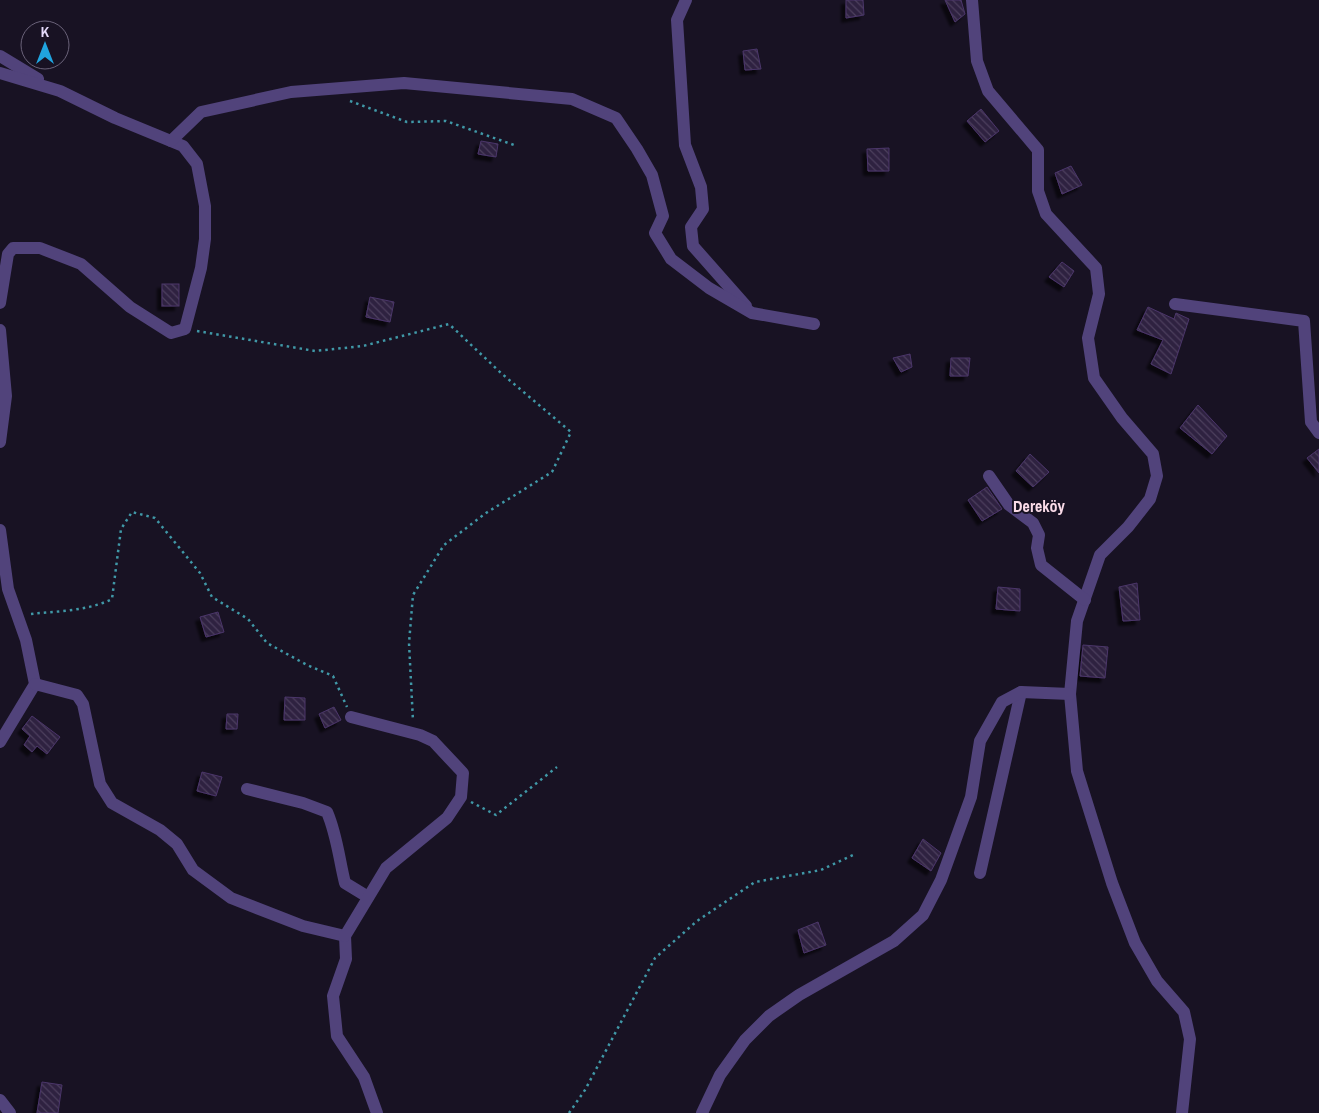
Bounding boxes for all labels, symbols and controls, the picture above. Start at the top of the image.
north arrow [20,20,70,70]
text: K [41,23,50,41]
district label: Dereköy [1013,495,1066,517]

